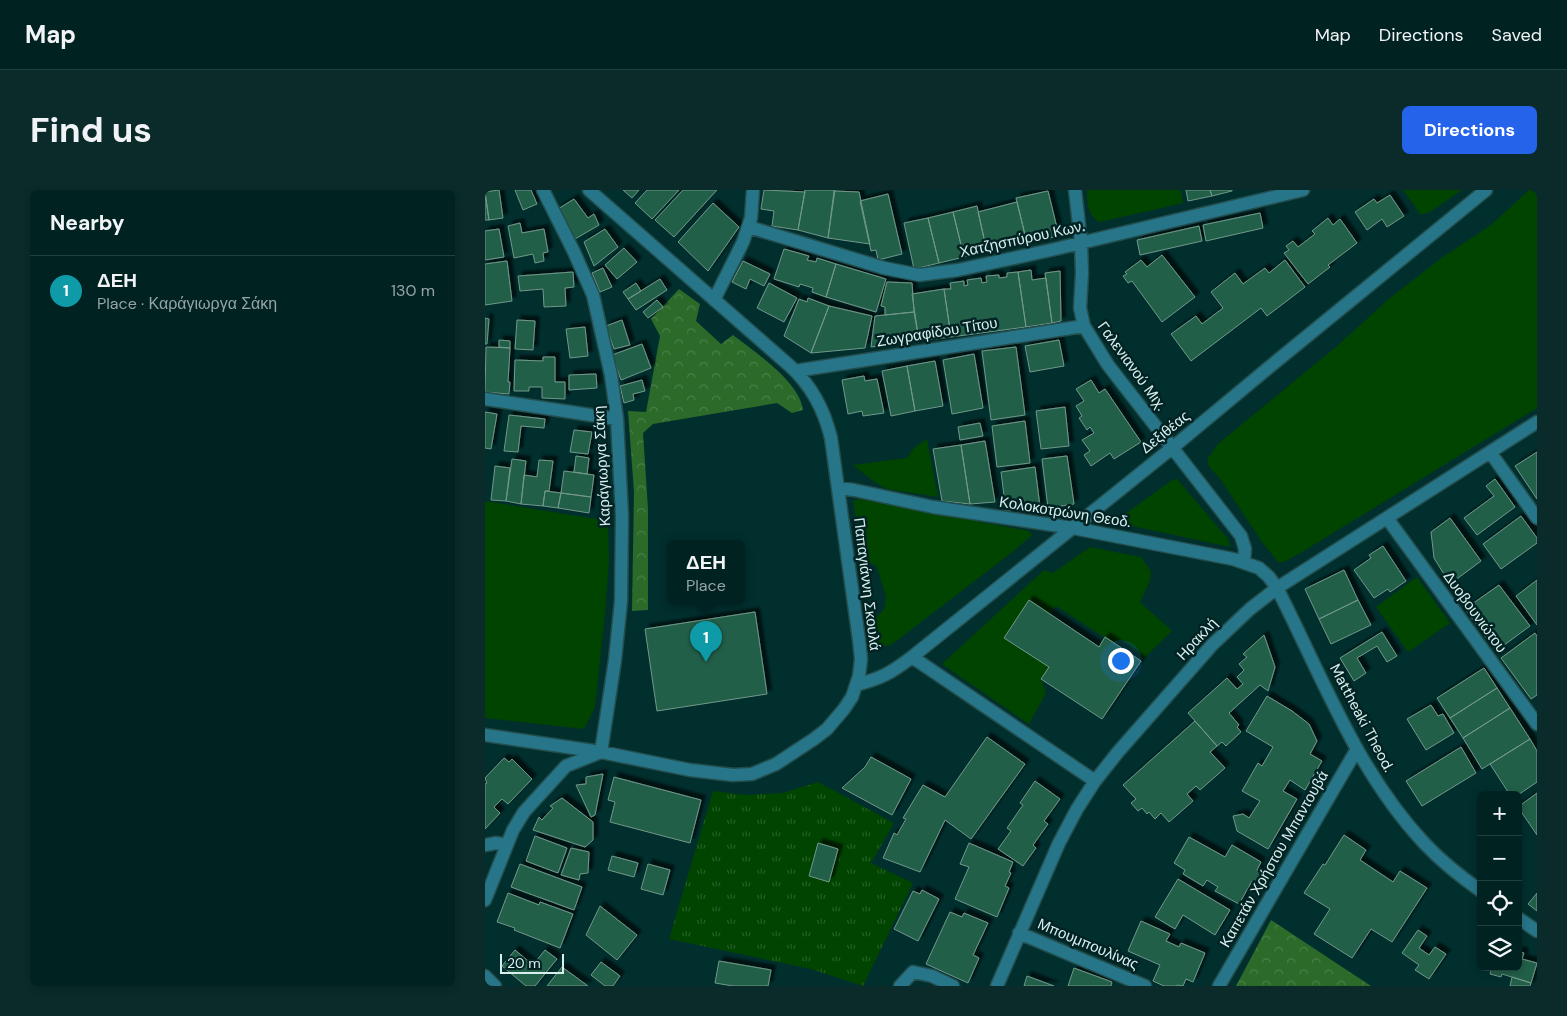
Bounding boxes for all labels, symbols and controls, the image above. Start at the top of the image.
text: Map [25,19,76,50]
text: Map [1315,23,1351,47]
text: Directions [1379,23,1464,47]
text: Saved [1492,23,1542,47]
button: Directions [1402,106,1537,154]
text: Find us [30,107,152,153]
text: Nearby [50,209,124,237]
street label: Χατζησπύρου Κων. [958,216,1086,262]
text: ΔΕΗ [97,268,137,293]
text: 1 [63,280,69,301]
text: 130 m [391,280,435,301]
text: Place · Καράγιωργα Σάκη [97,293,277,314]
street label: Ζωγραφίδου Τίτου [875,313,999,351]
street label: Γαλενιανού Μιχ. [1093,318,1171,415]
street label: Καράγιωργα Σάκη [589,405,615,527]
street label: Δεξιθέας [1136,406,1194,458]
street label: Κολοκοτρώνη Θεοδ. [998,492,1132,532]
street label: Παπαγιάννη Σκουλά [849,516,885,652]
popup [667,540,745,605]
text: ΔΕΗ [686,550,726,575]
street label: Δυοβουνιώτου [1439,567,1511,657]
text: Place [686,575,726,596]
street label: Ηρακλή [1172,613,1222,665]
pin: 1 [690,621,722,662]
your location [1108,648,1134,674]
street label: Mattheaki Theod. [1325,660,1399,776]
street label: Καπετάν Χρήστου Μπαντουβά [1215,767,1333,951]
map controls [1477,791,1522,971]
button: + [1477,791,1522,836]
button: − [1477,836,1522,881]
button: locate [1477,881,1522,926]
street label: Μπουμπουλίνας [1034,914,1142,974]
button: layers [1477,926,1522,971]
scale bar [500,951,564,974]
text: 20 m [507,954,541,972]

